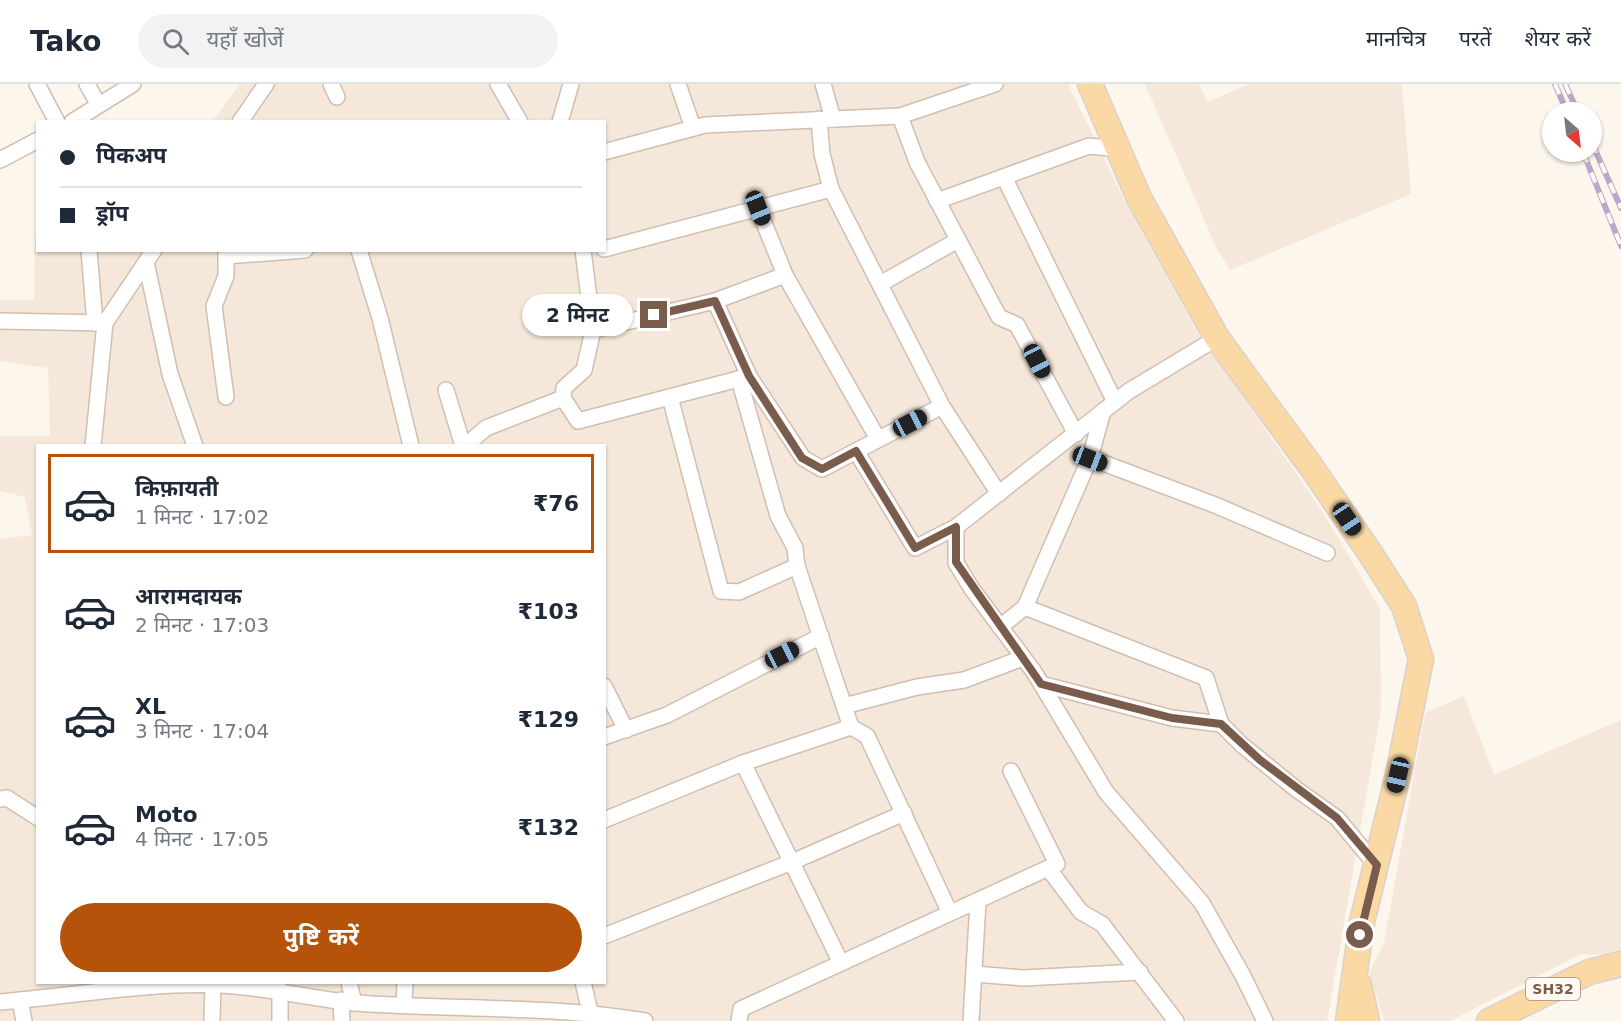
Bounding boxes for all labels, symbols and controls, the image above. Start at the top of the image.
search box [138,14,558,68]
text: Tako [30,25,102,58]
icon: search [159,25,192,58]
text: यहाँ खोजें [207,27,284,52]
text: मानचित्र [1366,27,1426,51]
text: परतें [1459,27,1492,51]
text: शेयर करें [1525,27,1591,51]
north arrow [1542,102,1602,162]
map controls [1542,102,1602,162]
text: पिकअप [96,143,167,168]
car [743,188,773,228]
text: ड्रॉप [96,201,129,226]
callout: 2 मिनट [522,294,633,336]
route end [640,301,667,328]
text: 2 मिनट [546,303,609,327]
car [1021,341,1053,381]
car [890,407,930,439]
car [1070,444,1110,474]
text: किफ़ायती [135,476,219,501]
icon: car [63,477,117,531]
text: ₹76 [533,491,579,516]
car [1329,499,1365,539]
text: 1 मिनट · 17:02 [135,505,269,529]
text: आरामदायक [135,584,242,609]
icon: car [63,585,117,639]
text: ₹103 [518,599,579,624]
text: 2 मिनट · 17:03 [135,613,269,637]
car [762,639,802,671]
icon: car [63,693,117,747]
text: XL [135,694,166,719]
text: ₹129 [518,707,579,732]
text: 3 मिनट · 17:04 [135,719,269,743]
car [1385,755,1411,795]
icon: car [63,801,117,855]
text: Moto [135,802,198,827]
text: ₹132 [518,815,579,840]
text: 4 मिनट · 17:05 [135,827,269,851]
button: पुष्टि करें [60,903,582,972]
route start [1346,921,1373,948]
road number: SH32 [1526,978,1580,1000]

